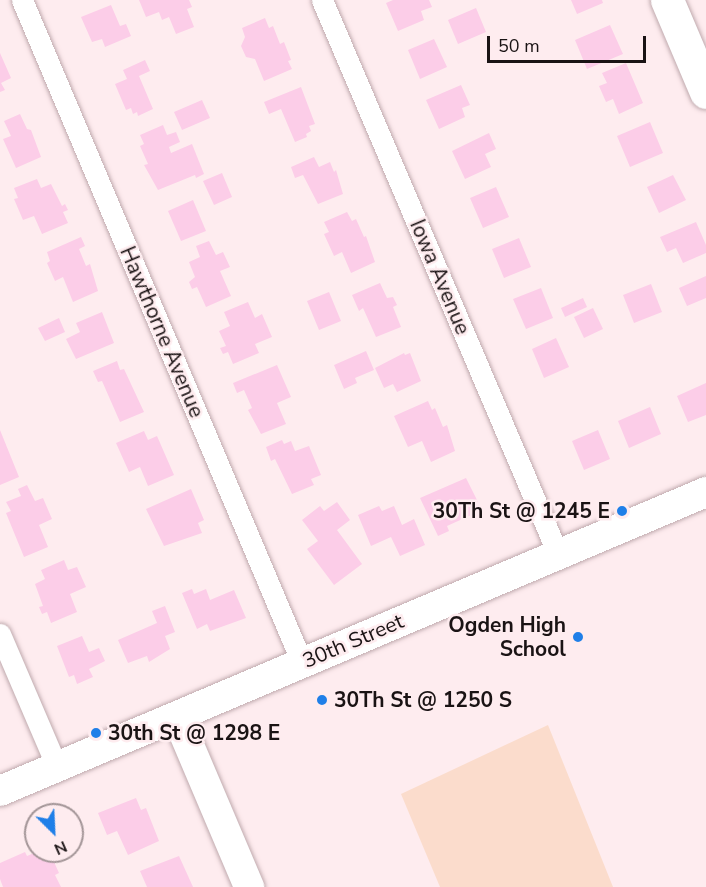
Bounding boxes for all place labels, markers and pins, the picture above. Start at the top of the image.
place label: 30Th St @ 1245 E [433,498,610,524]
marker: 30Th St @ 1245 E [615,504,629,518]
place label: Ogden High School [448,612,566,662]
marker: Ogden High School [571,630,585,644]
place label: 30Th St @ 1250 S [334,687,512,713]
marker: 30Th St @ 1250 S [315,693,329,707]
place label: 30th St @ 1298 E [108,720,280,746]
marker: 30th St @ 1298 E [89,726,103,740]

